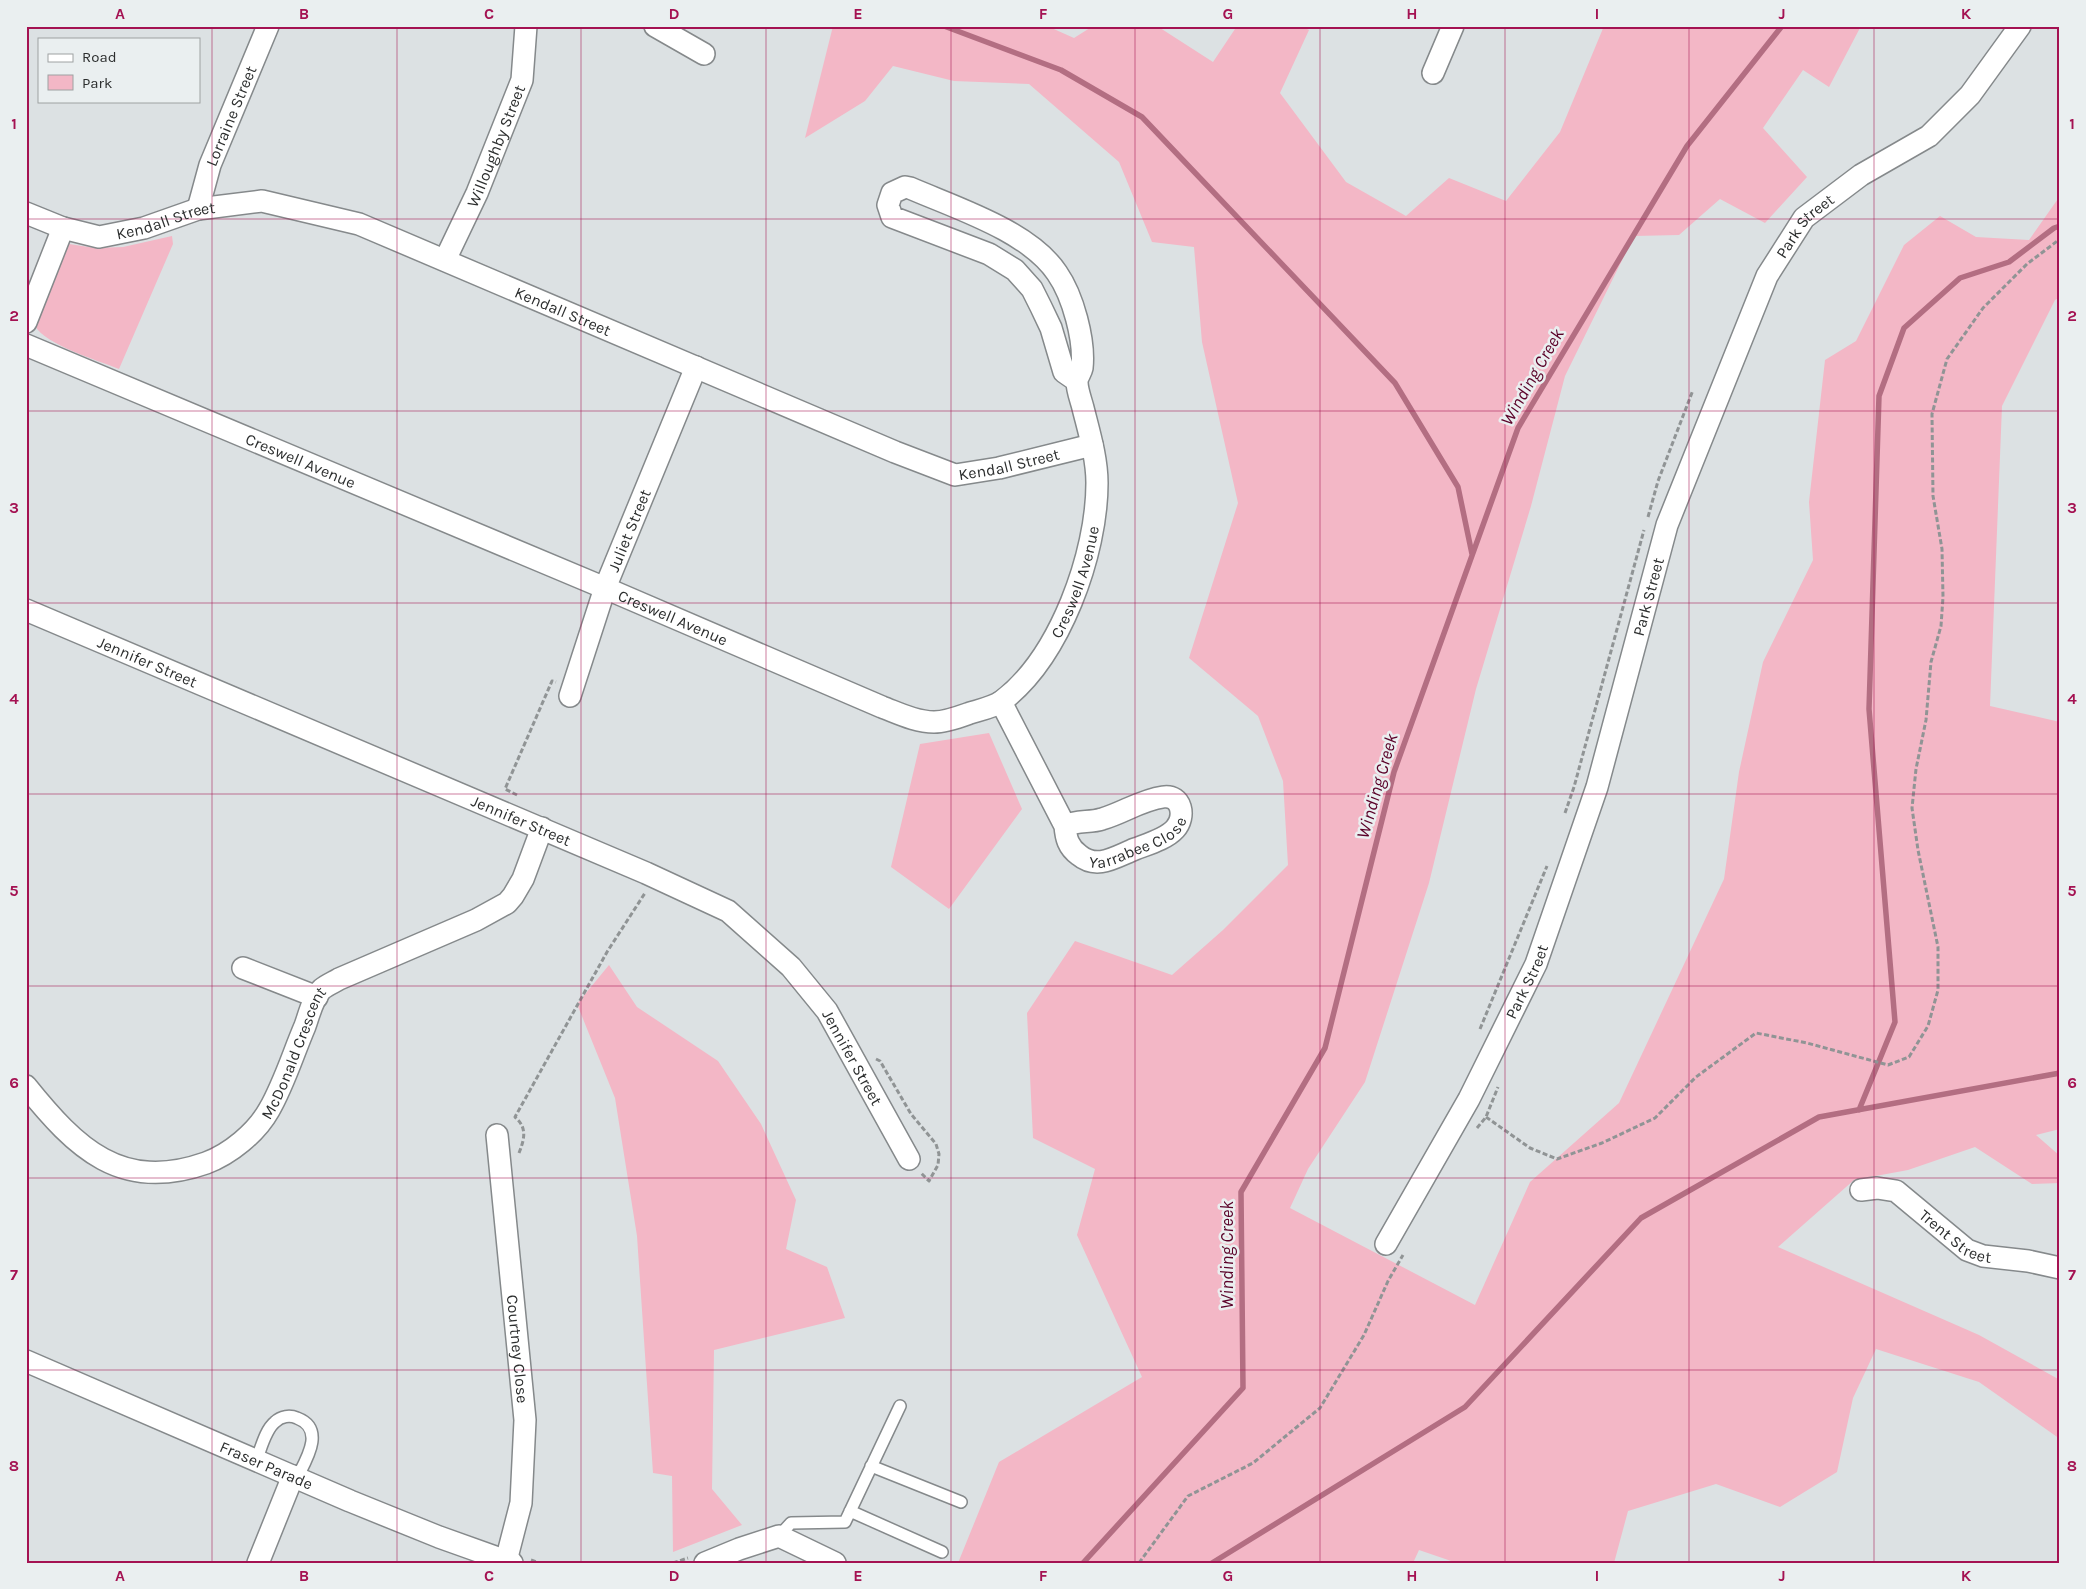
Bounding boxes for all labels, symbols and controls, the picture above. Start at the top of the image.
text: A [115,4,125,23]
text: B [299,4,309,23]
text: C [484,4,494,23]
text: D [669,4,680,23]
text: E [853,4,863,23]
text: F [1039,4,1048,23]
text: G [1223,4,1233,23]
text: H [1406,4,1418,23]
text: I [1595,4,1599,23]
text: J [1778,4,1786,23]
text: K [1961,4,1972,23]
legend [38,38,200,102]
text: Road [82,48,117,66]
street label: Lorraine Street [202,63,260,169]
text: Park [82,74,112,92]
street label: Willoughby Street [463,82,529,210]
text: 1 [11,114,17,133]
text: 1 [2069,114,2075,133]
street label: Park Street [1772,190,1838,262]
street label: Kendall Street [115,198,216,243]
street label: Kendall Street [512,282,614,340]
text: 2 [9,306,19,325]
text: 2 [2067,306,2077,325]
water label: Winding Creek [1495,324,1569,429]
street label: Creswell Avenue [243,429,358,492]
street label: Kendall Street [957,444,1061,484]
street label: Juliet Street [604,486,655,574]
text: 3 [9,498,19,517]
text: 3 [2067,498,2077,517]
street label: Creswell Avenue [1047,524,1103,641]
street label: Park Street [1629,556,1668,638]
street label: Creswell Avenue [615,586,731,650]
street label: Jennifer Street [95,633,200,691]
text: 4 [9,689,19,708]
text: 4 [2067,689,2077,708]
water label: Winding Creek [1352,730,1403,841]
street label: Jennifer Street [469,791,574,850]
street label: Yarrabee Close [1088,814,1190,872]
text: 5 [9,881,19,900]
text: 5 [2067,881,2077,900]
street label: Park Street [1501,942,1552,1022]
street label: McDonald Crescent [257,983,330,1123]
street label: Jennifer Street [818,1007,886,1109]
text: 6 [9,1073,19,1092]
text: 6 [2067,1073,2077,1092]
water label: Winding Creek [1216,1200,1238,1309]
street label: Trent Street [1915,1205,1992,1267]
text: 7 [10,1265,18,1284]
text: 7 [2068,1265,2076,1284]
street label: Courtney Close [503,1294,532,1404]
street label: Fraser Parade [217,1437,316,1494]
text: 8 [9,1456,19,1475]
text: 8 [2067,1456,2077,1475]
text: A [115,1566,125,1585]
text: B [299,1566,309,1585]
text: C [484,1566,494,1585]
text: D [669,1566,680,1585]
text: E [853,1566,863,1585]
text: F [1039,1566,1048,1585]
text: G [1223,1566,1233,1585]
text: H [1406,1566,1418,1585]
text: I [1595,1566,1599,1585]
text: J [1778,1566,1786,1585]
text: K [1961,1566,1972,1585]

